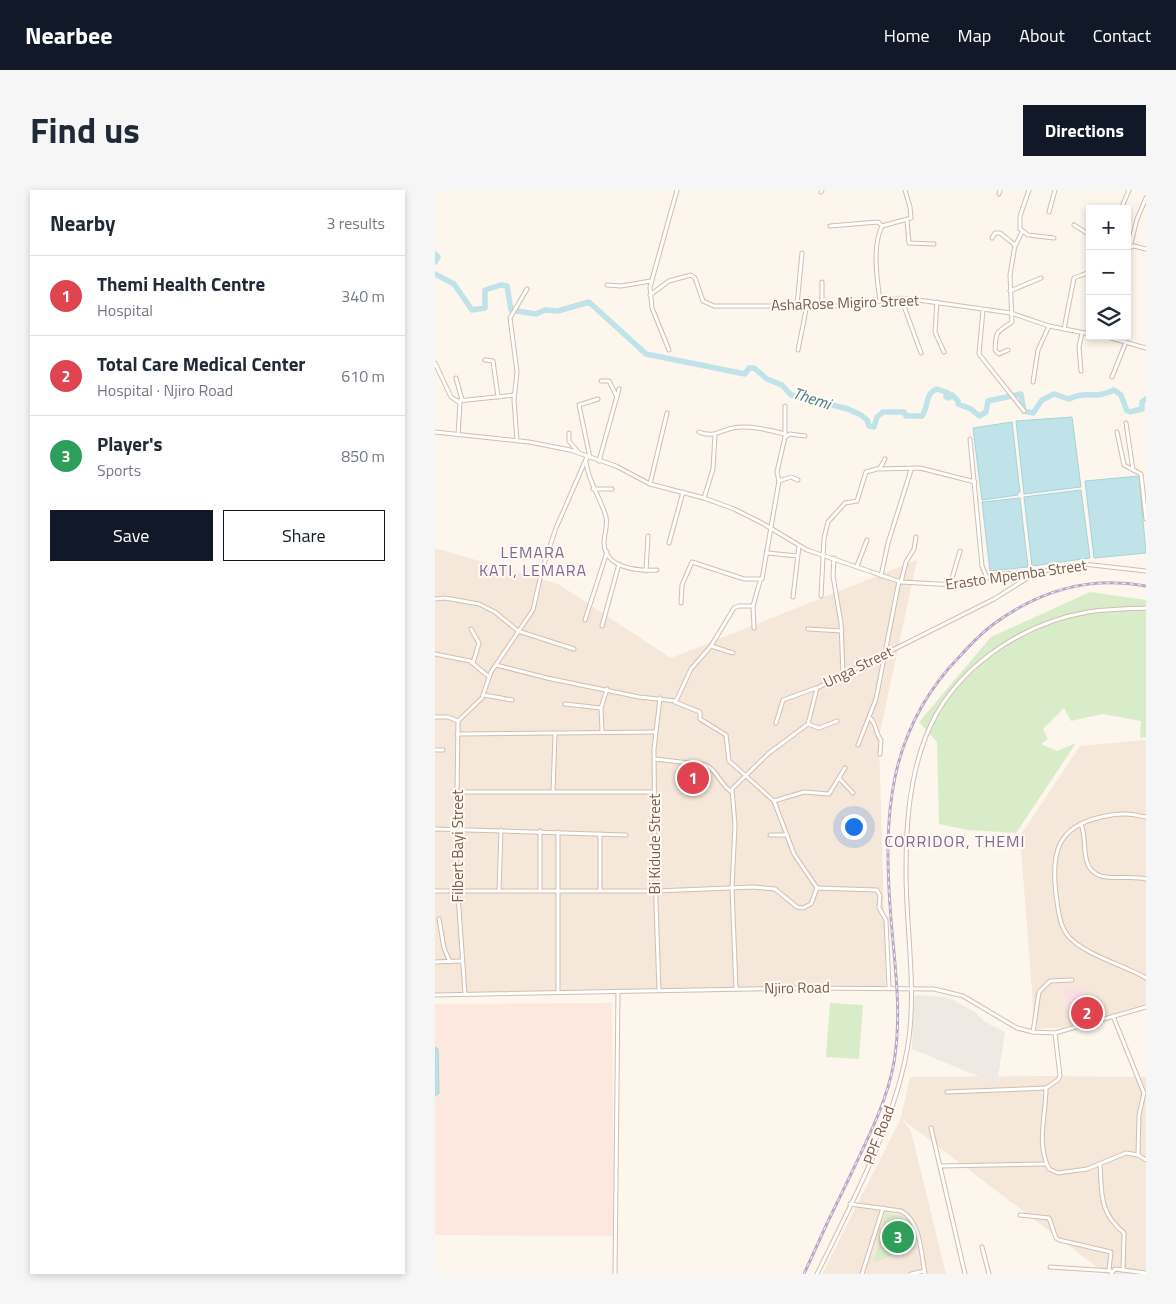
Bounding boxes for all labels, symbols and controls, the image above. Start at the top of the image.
text: Nearbee [25,17,112,53]
text: Home [884,22,930,49]
text: Map [958,22,991,49]
text: About [1019,22,1065,49]
text: Contact [1093,22,1151,49]
text: Find us [30,103,140,157]
button: Directions [1023,105,1146,156]
map controls [1086,205,1131,340]
button: + [1086,205,1131,250]
text: Nearby [50,207,115,239]
text: 3 results [326,211,385,235]
button: − [1086,250,1131,295]
text: Themi Health Centre [97,269,265,298]
text: 1 [62,284,70,308]
text: 340 m [341,284,385,308]
street label: AshaRose Migiro Street [771,288,920,317]
button: layers [1086,295,1131,340]
text: Hospital [97,298,153,322]
text: Total Care Medical Center [97,349,305,378]
text: 2 [62,364,70,388]
text: 610 m [341,364,385,388]
text: Hospital · Njiro Road [97,378,233,402]
water label: Themi [790,381,836,416]
text: Player's [97,429,163,458]
text: 3 [62,444,70,468]
text: 850 m [341,444,385,468]
text: Sports [97,458,141,482]
button: Save [50,510,213,561]
button: Share [223,510,385,561]
district label: LEMARA KATI, LEMARA [479,540,587,582]
street label: Erasto Mpemba Street [944,553,1089,596]
street label: Unga Street [819,639,897,693]
pin: 1 [677,759,709,797]
street label: Filbert Bayi Street [446,789,469,903]
street label: Bi Kidude Street [643,793,666,895]
your location [841,814,867,840]
district label: CORRIDOR, THEMI [884,829,1026,853]
street label: Njiro Road [764,975,830,1000]
pin: 2 [1071,994,1103,1032]
street label: PPF Road [857,1102,900,1168]
pin: 3 [882,1218,914,1256]

